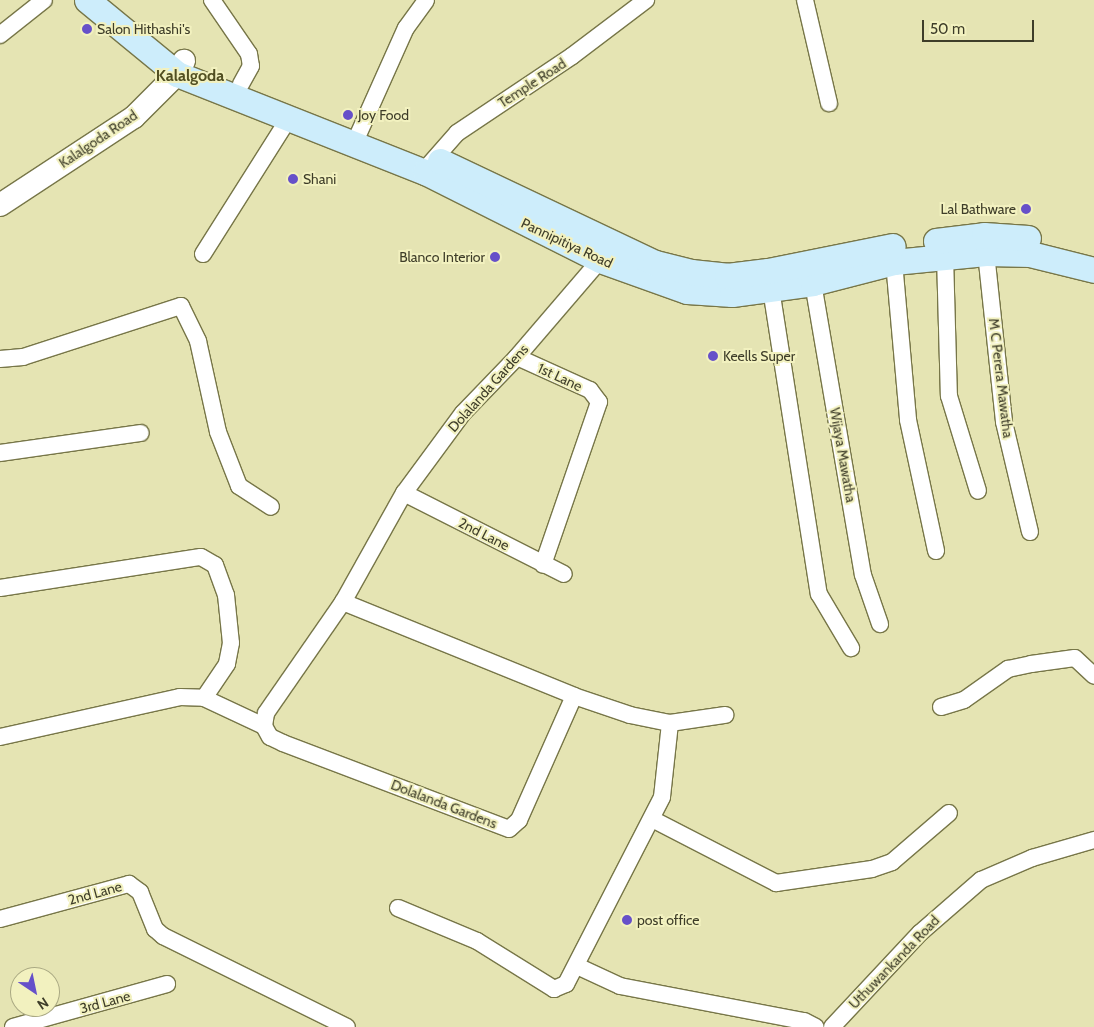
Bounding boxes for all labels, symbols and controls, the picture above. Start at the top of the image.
scale bar [924,10,1036,42]
text: 50 m [930,20,965,38]
place label: Salon Hithashi's [97,21,190,37]
marker: Salon Hithashi's [81,23,93,35]
street label: Temple Road [495,55,569,111]
district label: Kalalgoda [156,66,224,86]
street label: Kalalgoda Road [56,107,140,171]
place label: Joy Food [358,107,409,123]
marker: Joy Food [342,109,354,121]
place label: Shani [303,171,336,187]
marker: Shani [287,173,299,185]
place label: Lal Bathware [940,201,1016,217]
marker: Lal Bathware [1020,203,1032,215]
street label: Pannipitiya Road [519,215,615,271]
place label: Blanco Interior [399,249,485,265]
marker: Blanco Interior [489,251,501,263]
street label: M C Perera Mawatha [985,317,1017,439]
street label: Dolalanda Gardens [444,341,532,435]
place label: Keells Super [723,348,795,364]
marker: Keells Super [707,350,719,362]
street label: 1st Lane [535,359,585,395]
street label: Wijaya Mawatha [826,406,860,504]
street label: 2nd Lane [456,514,512,554]
street label: Dolalanda Gardens [389,776,499,832]
street label: 2nd Lane [66,878,124,908]
place label: post office [637,912,699,928]
street label: Uthuwankanda Road [845,912,943,1012]
marker: post office [621,914,633,926]
north arrow [10,967,60,1017]
street label: 3rd Lane [78,987,132,1017]
text: N [34,993,52,1014]

